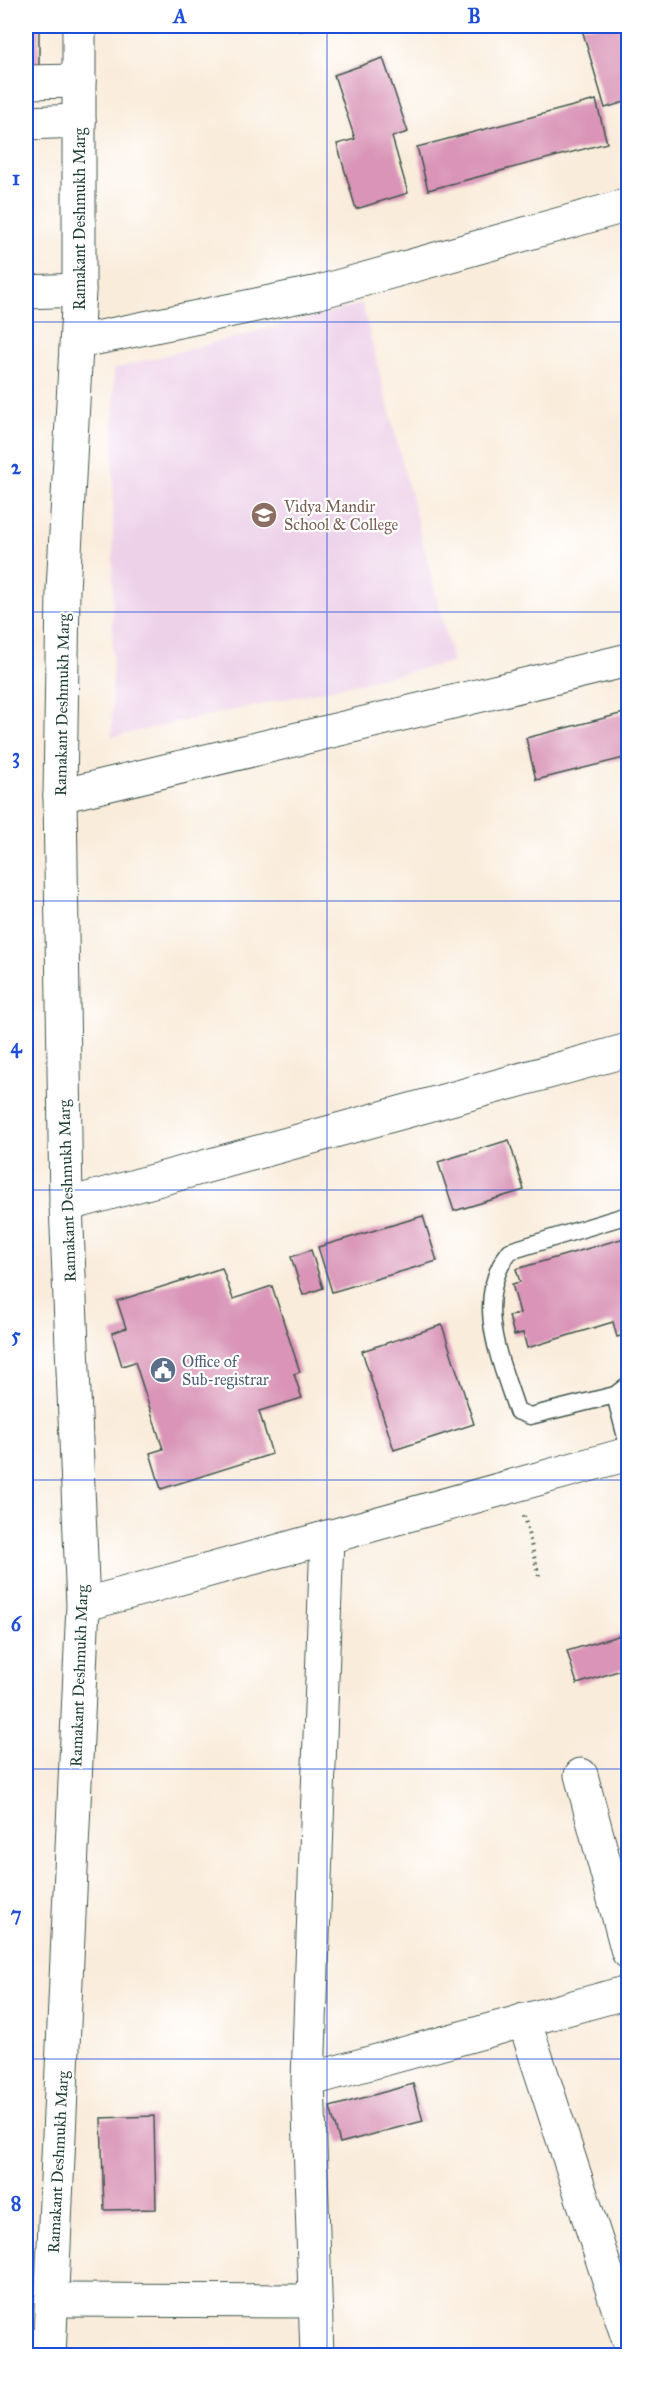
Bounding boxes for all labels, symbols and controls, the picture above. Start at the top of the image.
text: A [171,4,187,28]
text: B [467,4,481,28]
street label: Ramakant Deshmukh Marg [70,127,90,310]
text: 1 [12,166,20,190]
text: 2 [11,455,22,479]
place label: Vidya Mandir School & College [283,497,399,535]
school or university icon: Vidya Mandir School & College [249,500,279,530]
street label: Ramakant Deshmukh Marg [51,613,74,796]
text: 3 [12,744,20,769]
text: 4 [10,1034,22,1059]
street label: Ramakant Deshmukh Marg [54,1099,81,1283]
text: 5 [11,1323,21,1347]
place label: Office of Sub-registrar [182,1352,269,1390]
public building icon: Office of Sub-registrar [148,1355,178,1385]
street label: Ramakant Deshmukh Marg [66,1584,93,1768]
text: 6 [11,1612,23,1636]
text: 7 [11,1902,22,1926]
street label: Ramakant Deshmukh Marg [44,2070,73,2254]
text: 8 [11,2191,21,2215]

